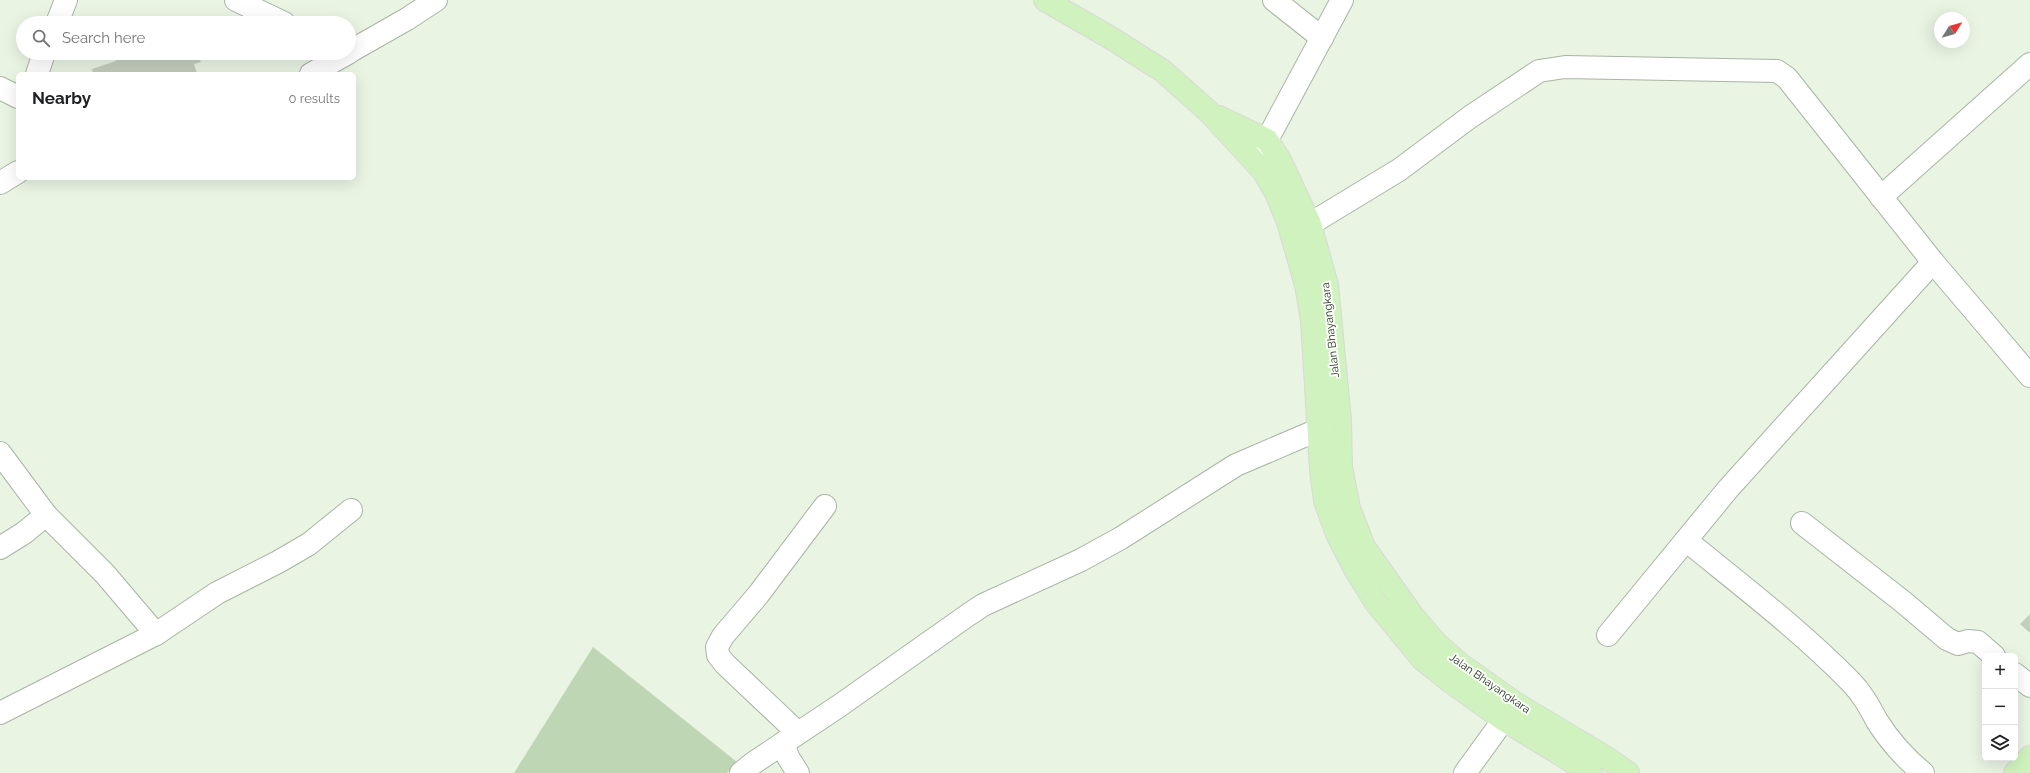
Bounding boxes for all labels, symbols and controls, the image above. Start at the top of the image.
north arrow [1934,12,1970,48]
search box [16,16,356,60]
icon: search [30,27,52,49]
text: Search here [62,29,145,47]
text: Nearby [32,88,91,108]
text: 0 results [289,91,340,106]
street label: Jalan Bhayangkara [1319,282,1342,378]
street label: Jalan Bhayangkara [1447,651,1533,716]
map controls [1982,653,2018,761]
button: + [1982,653,2018,689]
button: − [1982,689,2018,725]
button: layers [1982,725,2018,761]

